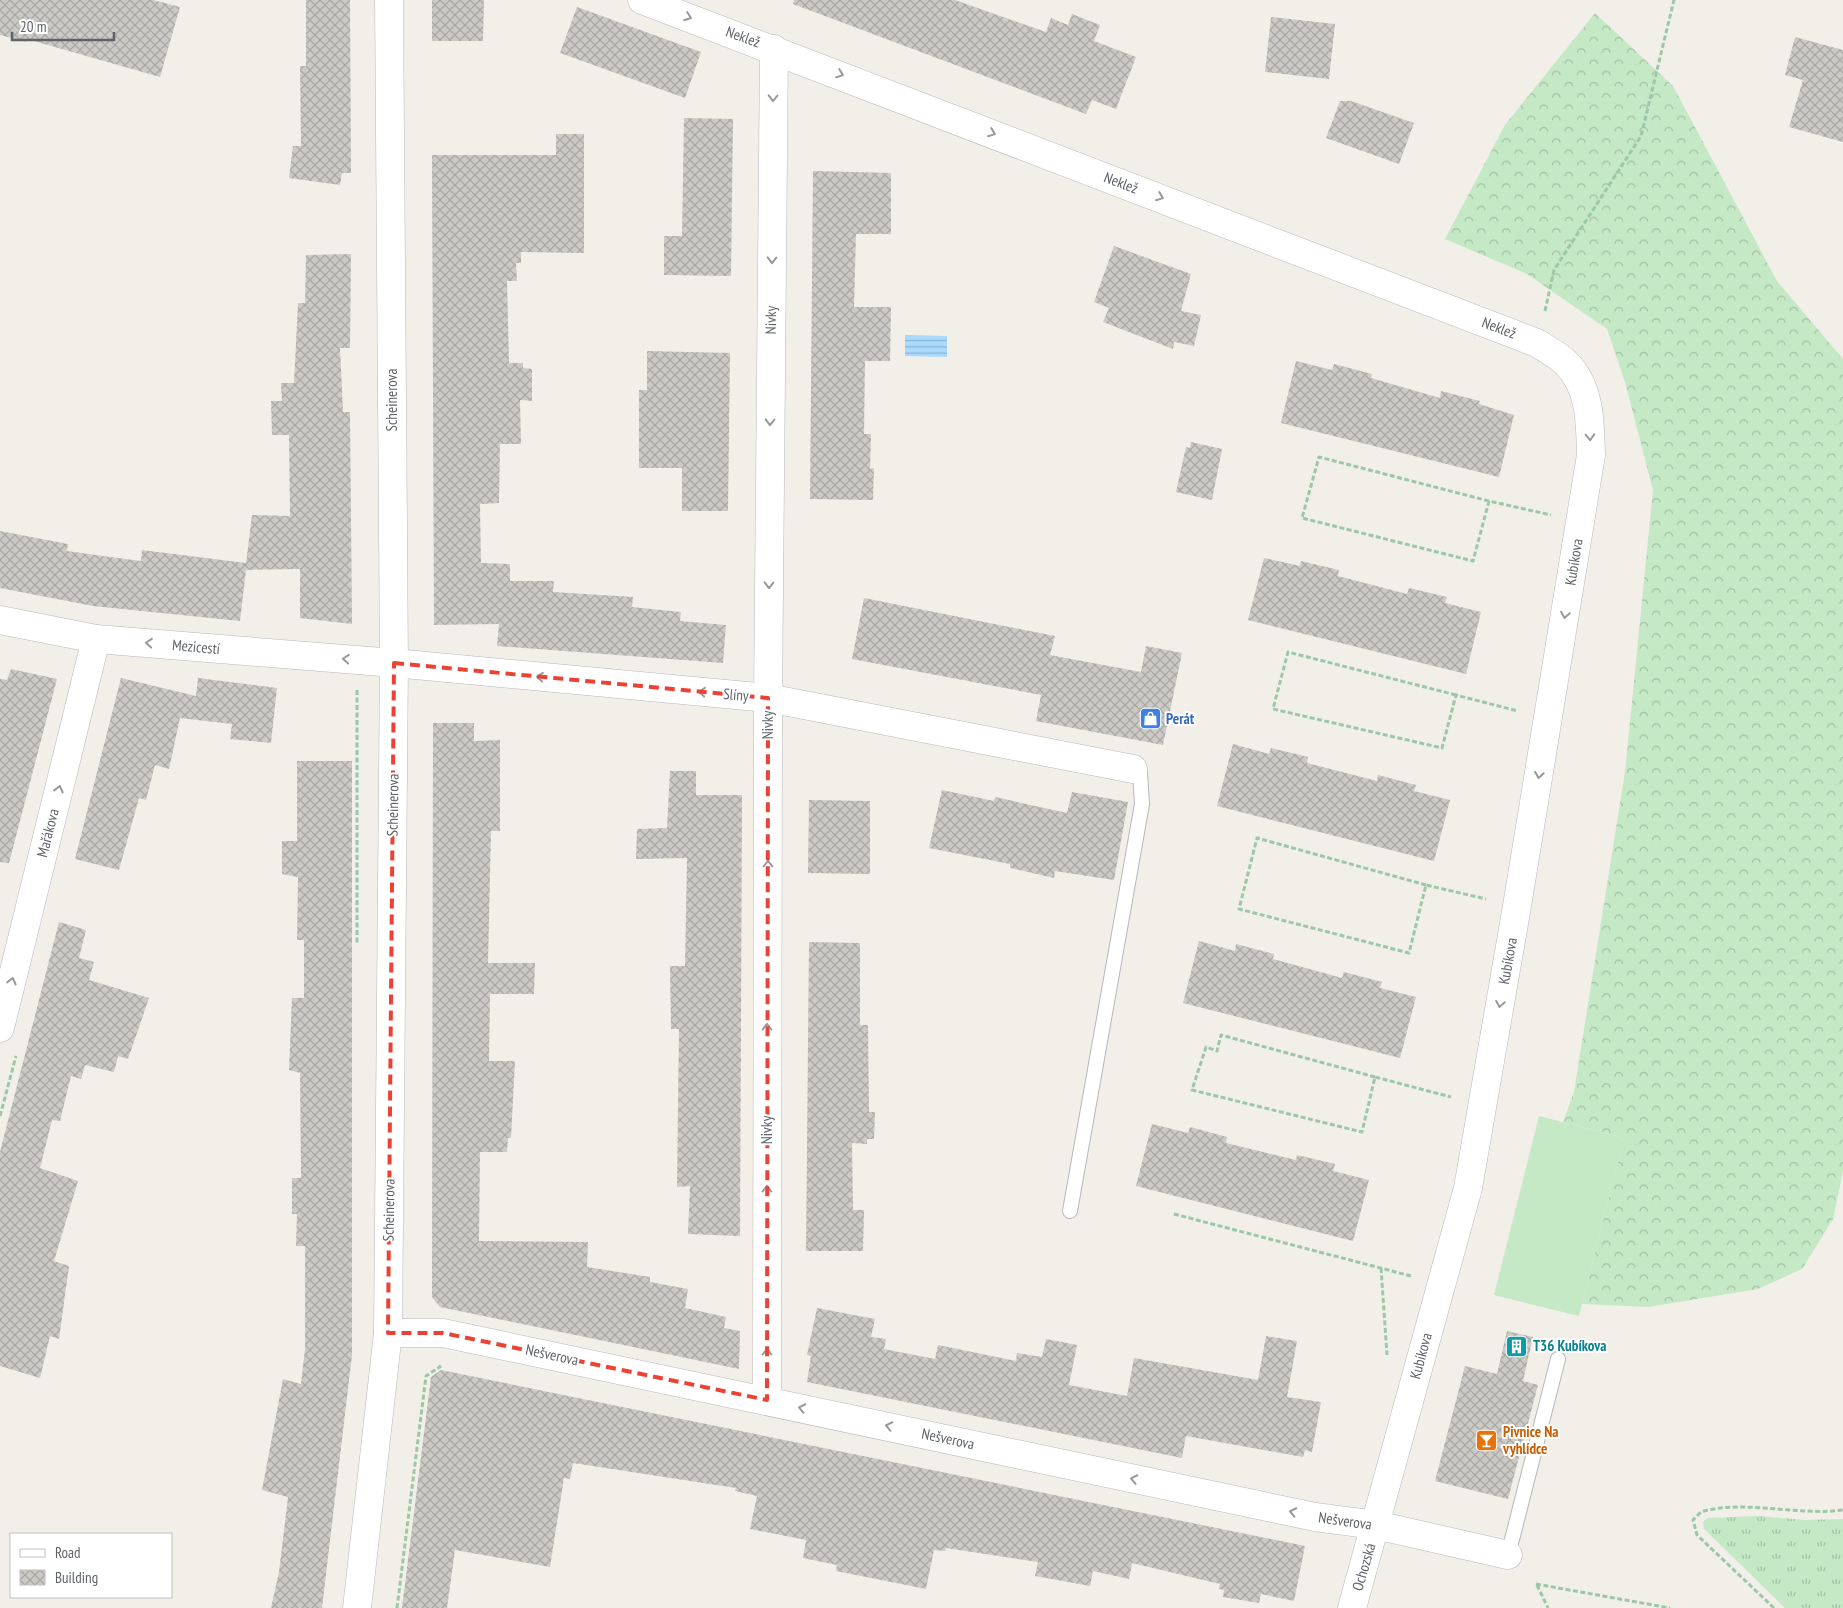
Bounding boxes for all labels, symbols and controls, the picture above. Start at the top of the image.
scale bar [12,10,115,42]
one-way arrow [683,11,692,21]
text: 20 m [20,17,46,36]
street label: Neklež [723,22,763,51]
one-way arrow [835,68,844,79]
one-way arrow [768,94,778,102]
one-way arrow [987,127,996,137]
street label: Neklež [1101,167,1141,198]
one-way arrow [1155,191,1164,202]
one-way arrow [767,256,777,264]
street label: Nivky [761,305,780,334]
street label: Neklež [1479,312,1519,343]
street label: Scheinerova [382,369,401,431]
one-way arrow [765,419,775,427]
one-way arrow [1585,433,1596,441]
street label: Kubíkova [1560,537,1587,587]
one-way arrow [764,582,774,589]
one-way arrow [1561,610,1571,619]
street label: Mezicestí [171,635,222,658]
one-way arrow [145,638,153,649]
one-way arrow [341,654,349,665]
one-way arrow [536,671,544,682]
street label: Slíny [723,684,750,705]
one-way arrow [698,687,706,698]
shop icon: Perát [1138,707,1162,731]
place label: Perát [1166,709,1195,728]
street label: Nivky [758,710,777,739]
one-way arrow [1534,771,1544,780]
street label: Scheinerova [382,773,403,837]
one-way arrow [53,785,64,794]
street label: Mařákova [32,807,63,859]
one-way arrow [763,860,773,868]
street label: Kubíkova [1494,936,1521,986]
one-way arrow [6,976,17,985]
one-way arrow [1496,1000,1506,1009]
one-way arrow [762,1022,772,1030]
street label: Nivky [757,1115,776,1144]
street label: Scheinerova [378,1178,399,1242]
one-way arrow [762,1185,772,1192]
street label: Kubíkova [1405,1331,1436,1381]
building icon: T36 Kubíkova [1505,1334,1529,1358]
place label: T36 Kubíkova [1533,1336,1607,1355]
street label: Nešverova [524,1340,580,1369]
one-way arrow [762,1347,772,1355]
one-way arrow [797,1403,806,1414]
one-way arrow [885,1422,894,1432]
place label: Pivnice Na vyhlídce [1502,1422,1558,1458]
street label: Nešverova [920,1424,976,1453]
bar icon: Pivnice Na vyhlídce [1475,1429,1499,1453]
one-way arrow [1129,1474,1138,1484]
street label: Nešverova [1317,1507,1373,1534]
one-way arrow [1288,1508,1297,1518]
legend [10,1533,172,1598]
street label: Ochozská [1348,1541,1379,1593]
text: Road [55,1543,81,1562]
text: Building [55,1568,98,1587]

